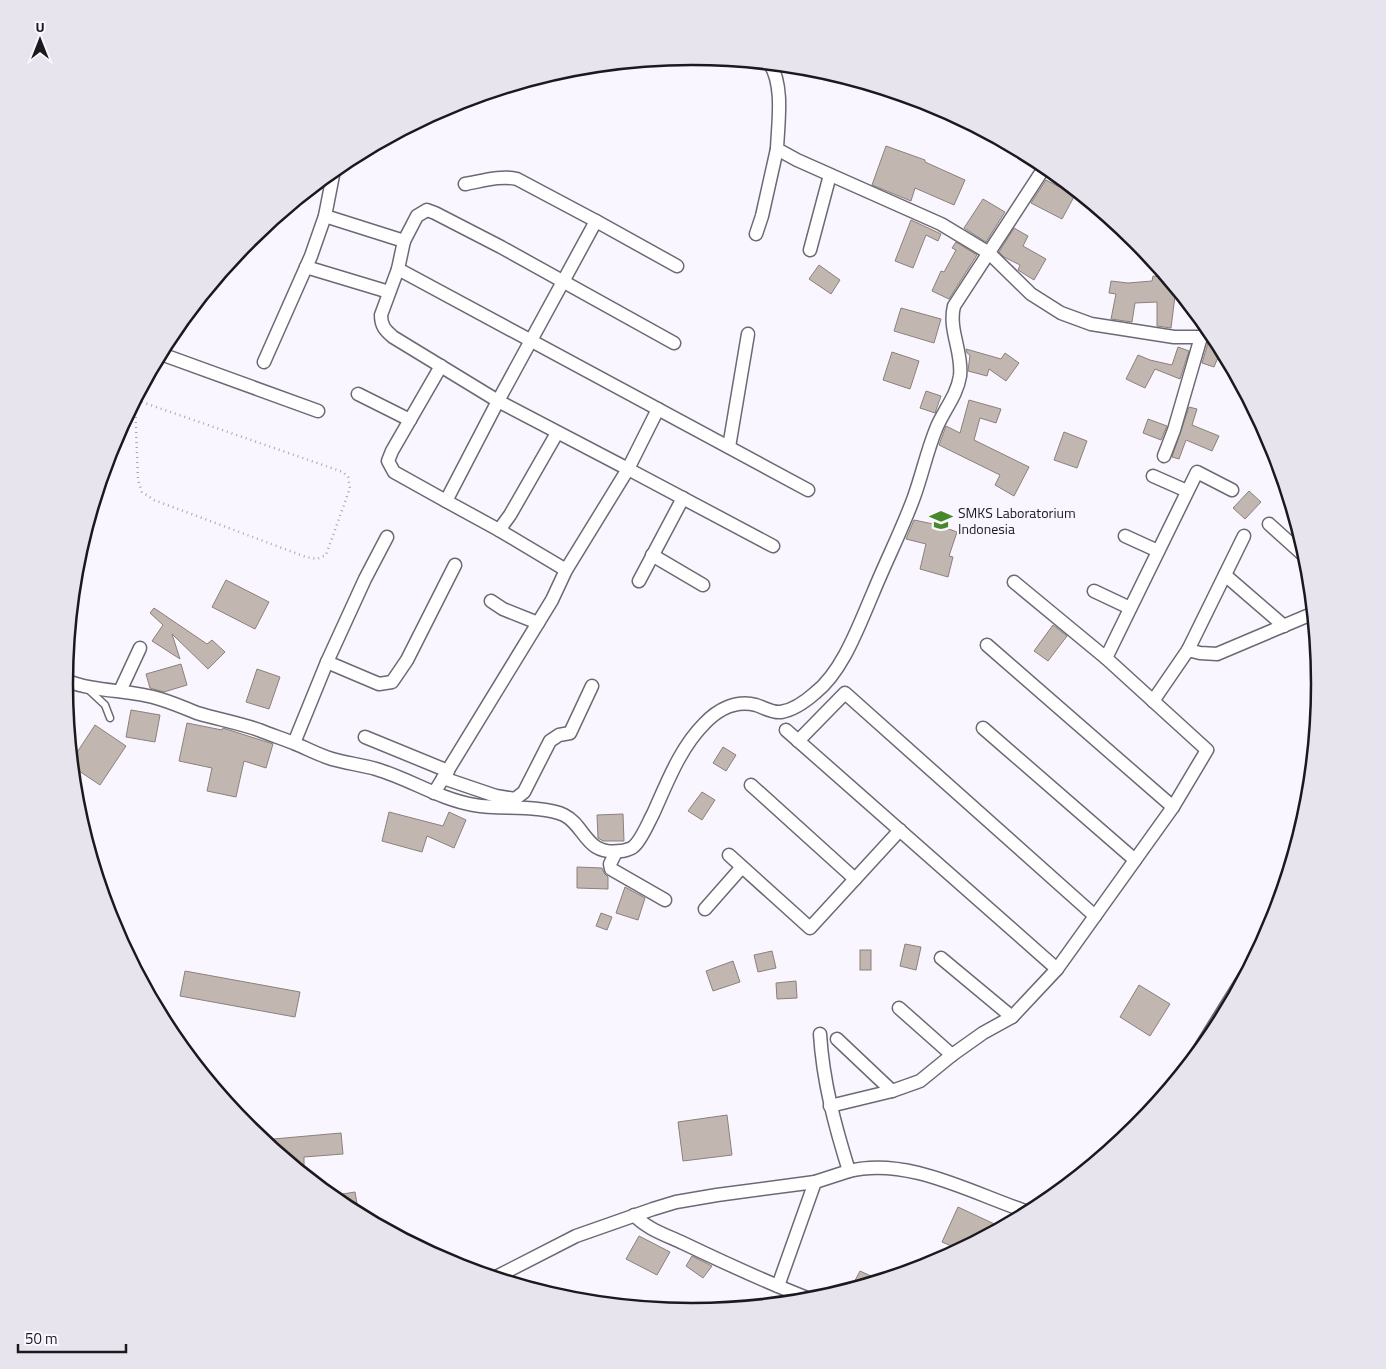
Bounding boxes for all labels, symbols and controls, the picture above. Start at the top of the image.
north arrow [15,15,65,65]
text: U [35,16,45,37]
place label: SMKS Laboratorium Indonesia [958,502,1076,539]
school or university icon: SMKS Laboratorium Indonesia [928,507,954,533]
scale bar [18,1322,125,1354]
text: 50 m [25,1327,58,1350]

